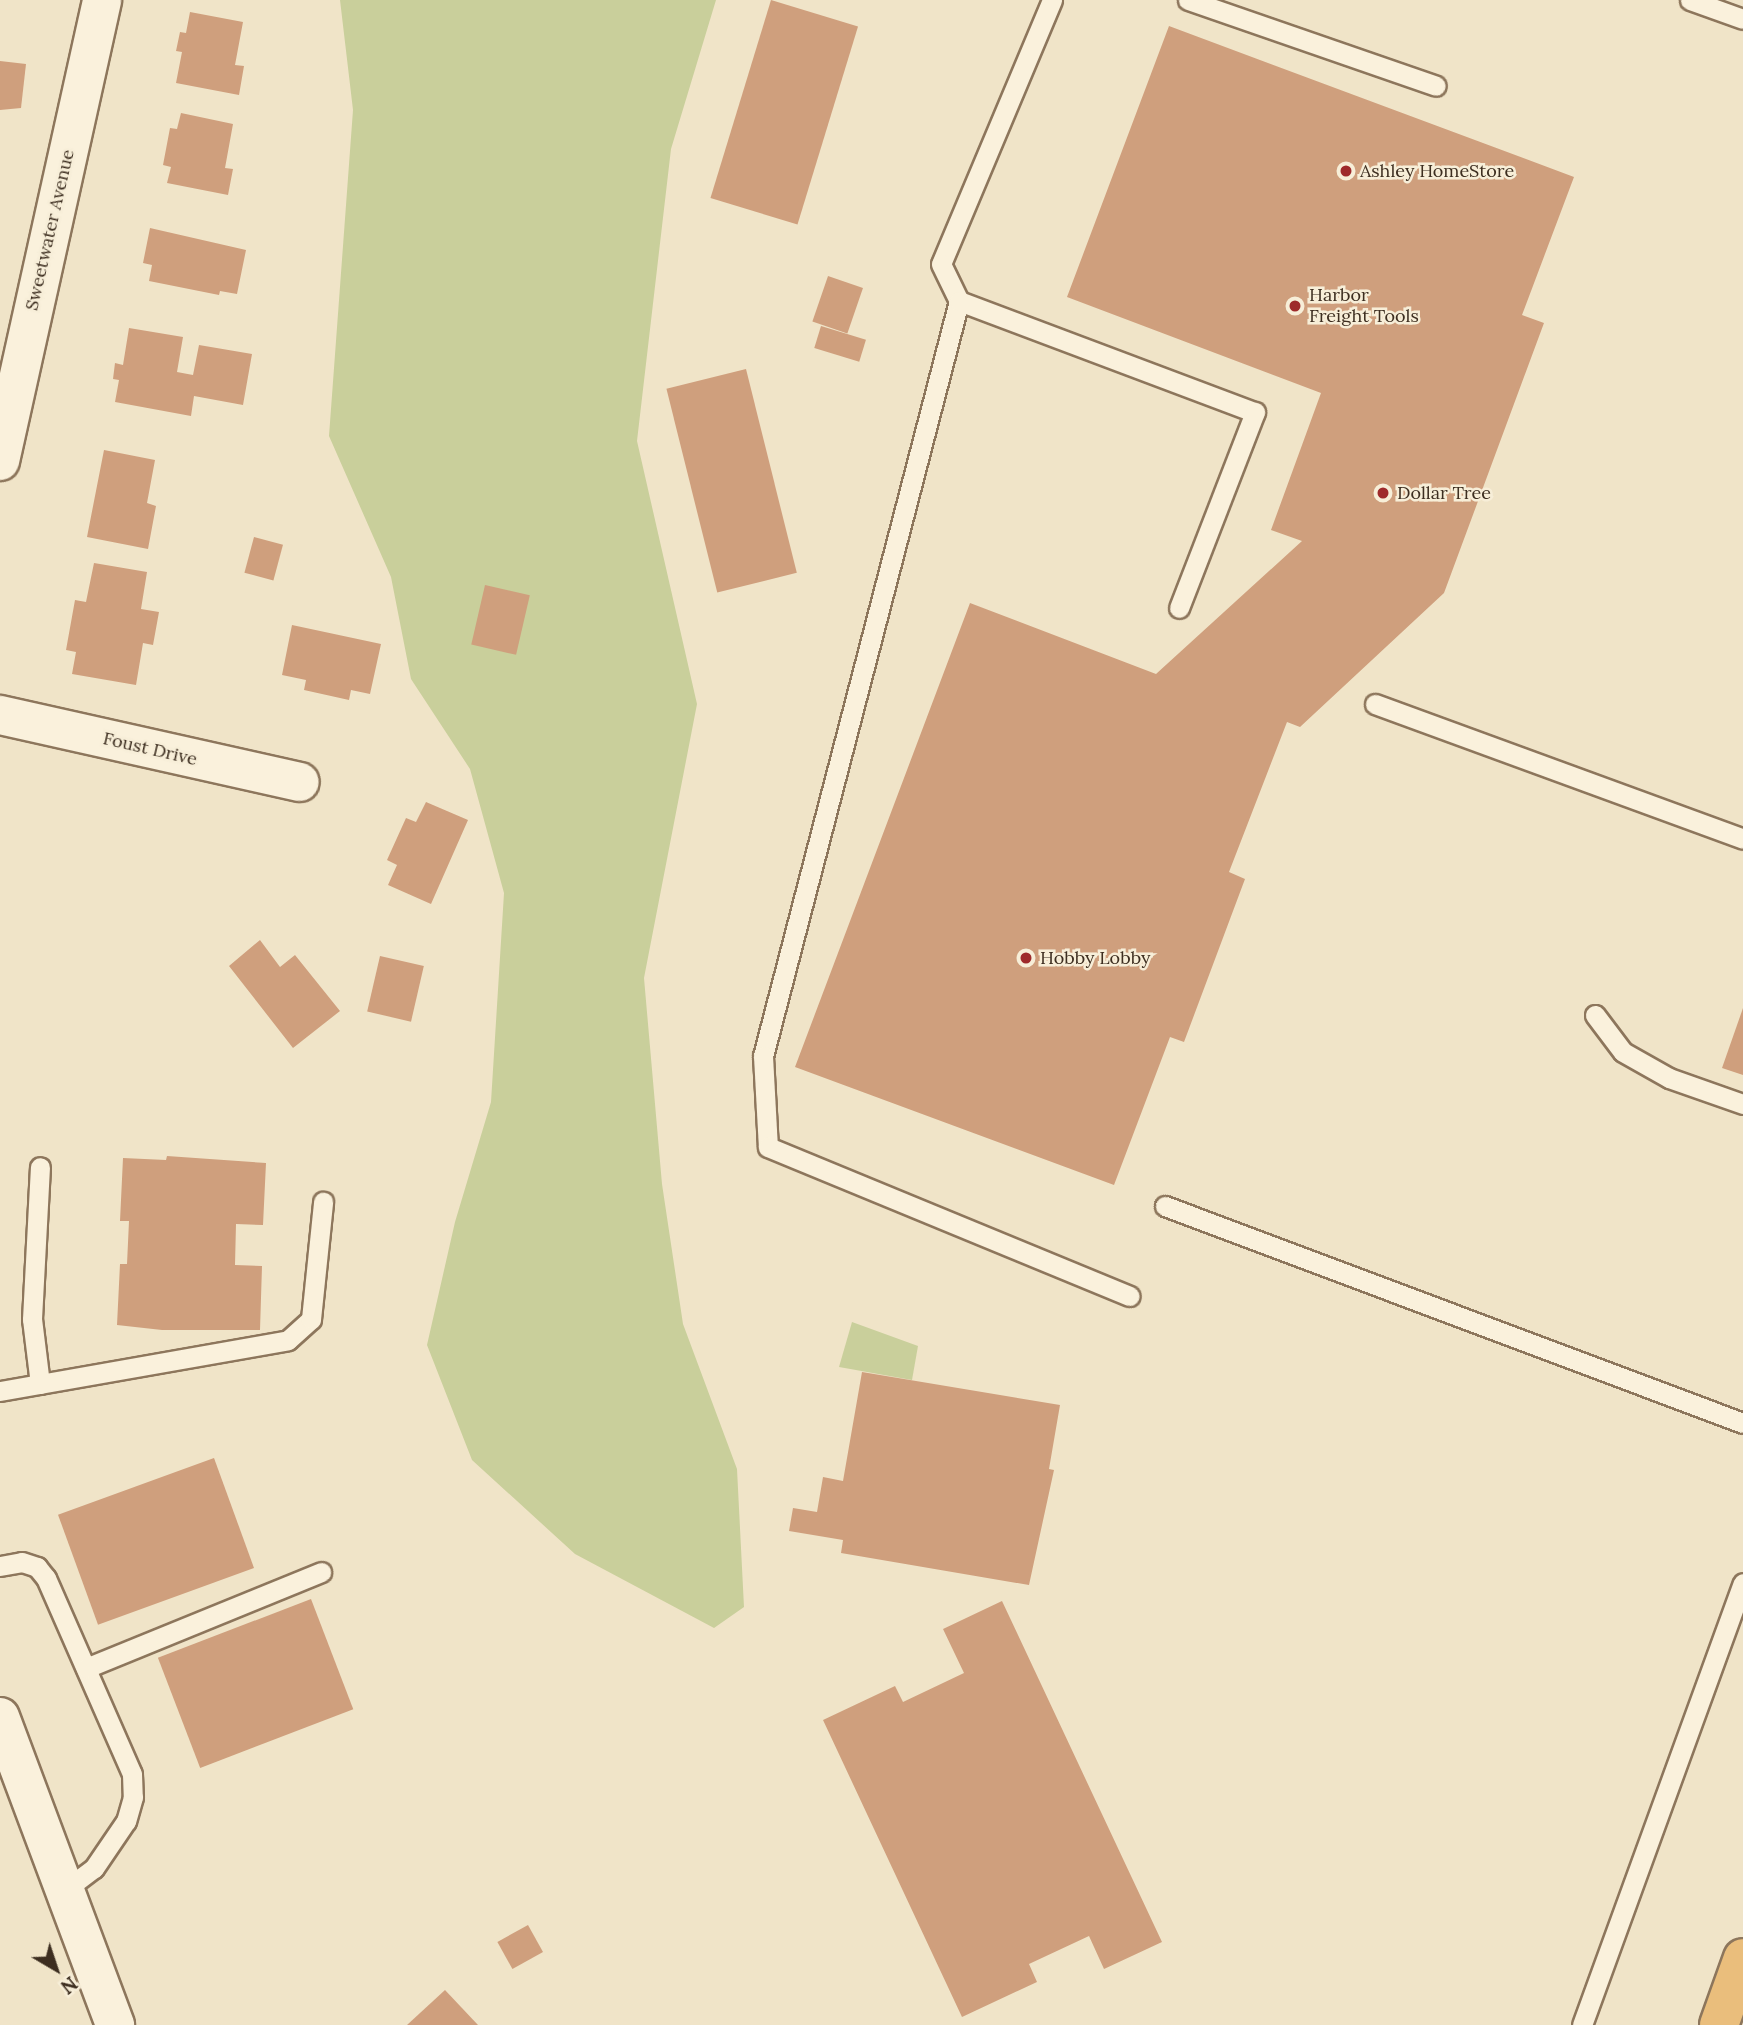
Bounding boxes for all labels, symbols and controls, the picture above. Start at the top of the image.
street label: Sweetwater Avenue [21,147,79,313]
place label: Ashley HomeStore [1360,160,1514,182]
marker: Ashley HomeStore [1338,163,1354,179]
place label: Harbor Freight Tools [1309,285,1419,328]
marker: Harbor Freight Tools [1287,298,1303,314]
place label: Dollar Tree [1397,482,1491,504]
marker: Dollar Tree [1375,485,1391,501]
street label: Foust Drive [101,728,199,770]
place label: Hobby Lobby [1040,947,1150,969]
marker: Hobby Lobby [1018,950,1034,966]
north arrow [21,1934,91,2004]
text: N [56,1971,82,1999]

